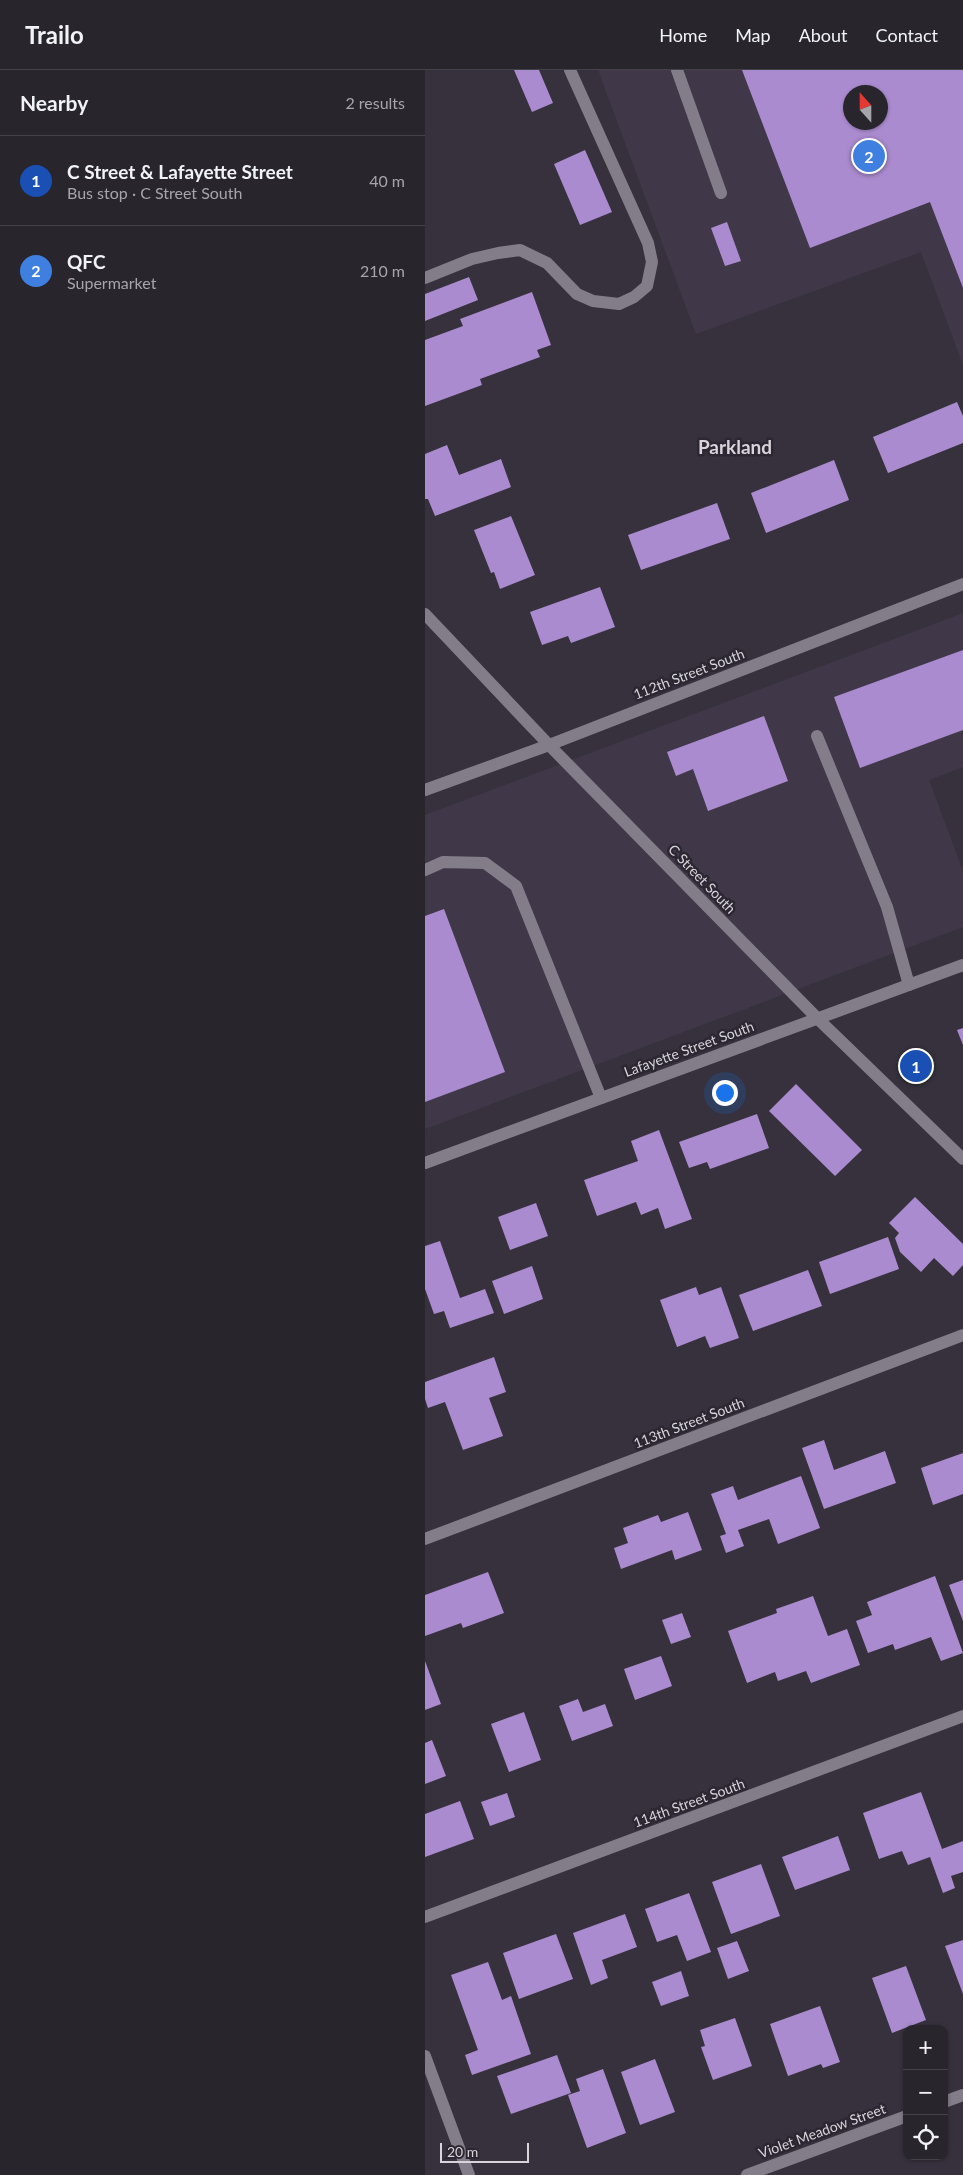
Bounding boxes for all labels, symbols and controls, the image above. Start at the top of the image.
text: Trailo [25,20,84,49]
text: Home [659,24,707,46]
text: Map [735,24,771,46]
text: About [799,24,848,46]
text: Contact [876,24,938,46]
north arrow [843,85,888,130]
text: Nearby [20,90,88,115]
text: 2 results [345,93,405,112]
pin: 2 [853,137,885,175]
text: C Street & Lafayette Street [67,160,293,183]
text: 1 [31,171,41,190]
text: 40 m [369,171,405,190]
text: Bus stop · C Street South [67,183,242,202]
text: QFC [67,250,106,273]
text: 2 [31,261,41,280]
text: 210 m [360,261,405,280]
text: Supermarket [67,273,156,292]
district label: Parkland [698,435,772,458]
street label: 112th Street South [631,645,747,702]
street label: C Street South [665,841,740,917]
street label: Lafayette Street South [621,1017,756,1080]
pin: 1 [900,1047,932,1085]
your location [712,1080,738,1106]
street label: 113th Street South [631,1394,747,1451]
street label: 114th Street South [631,1774,747,1831]
map controls [903,2025,948,2160]
button: + [903,2025,948,2070]
button: − [903,2070,948,2115]
street label: Violet Meadow Street [756,2100,888,2161]
button: locate [903,2115,948,2160]
scale bar [440,2140,529,2163]
text: 20 m [447,2143,478,2160]

